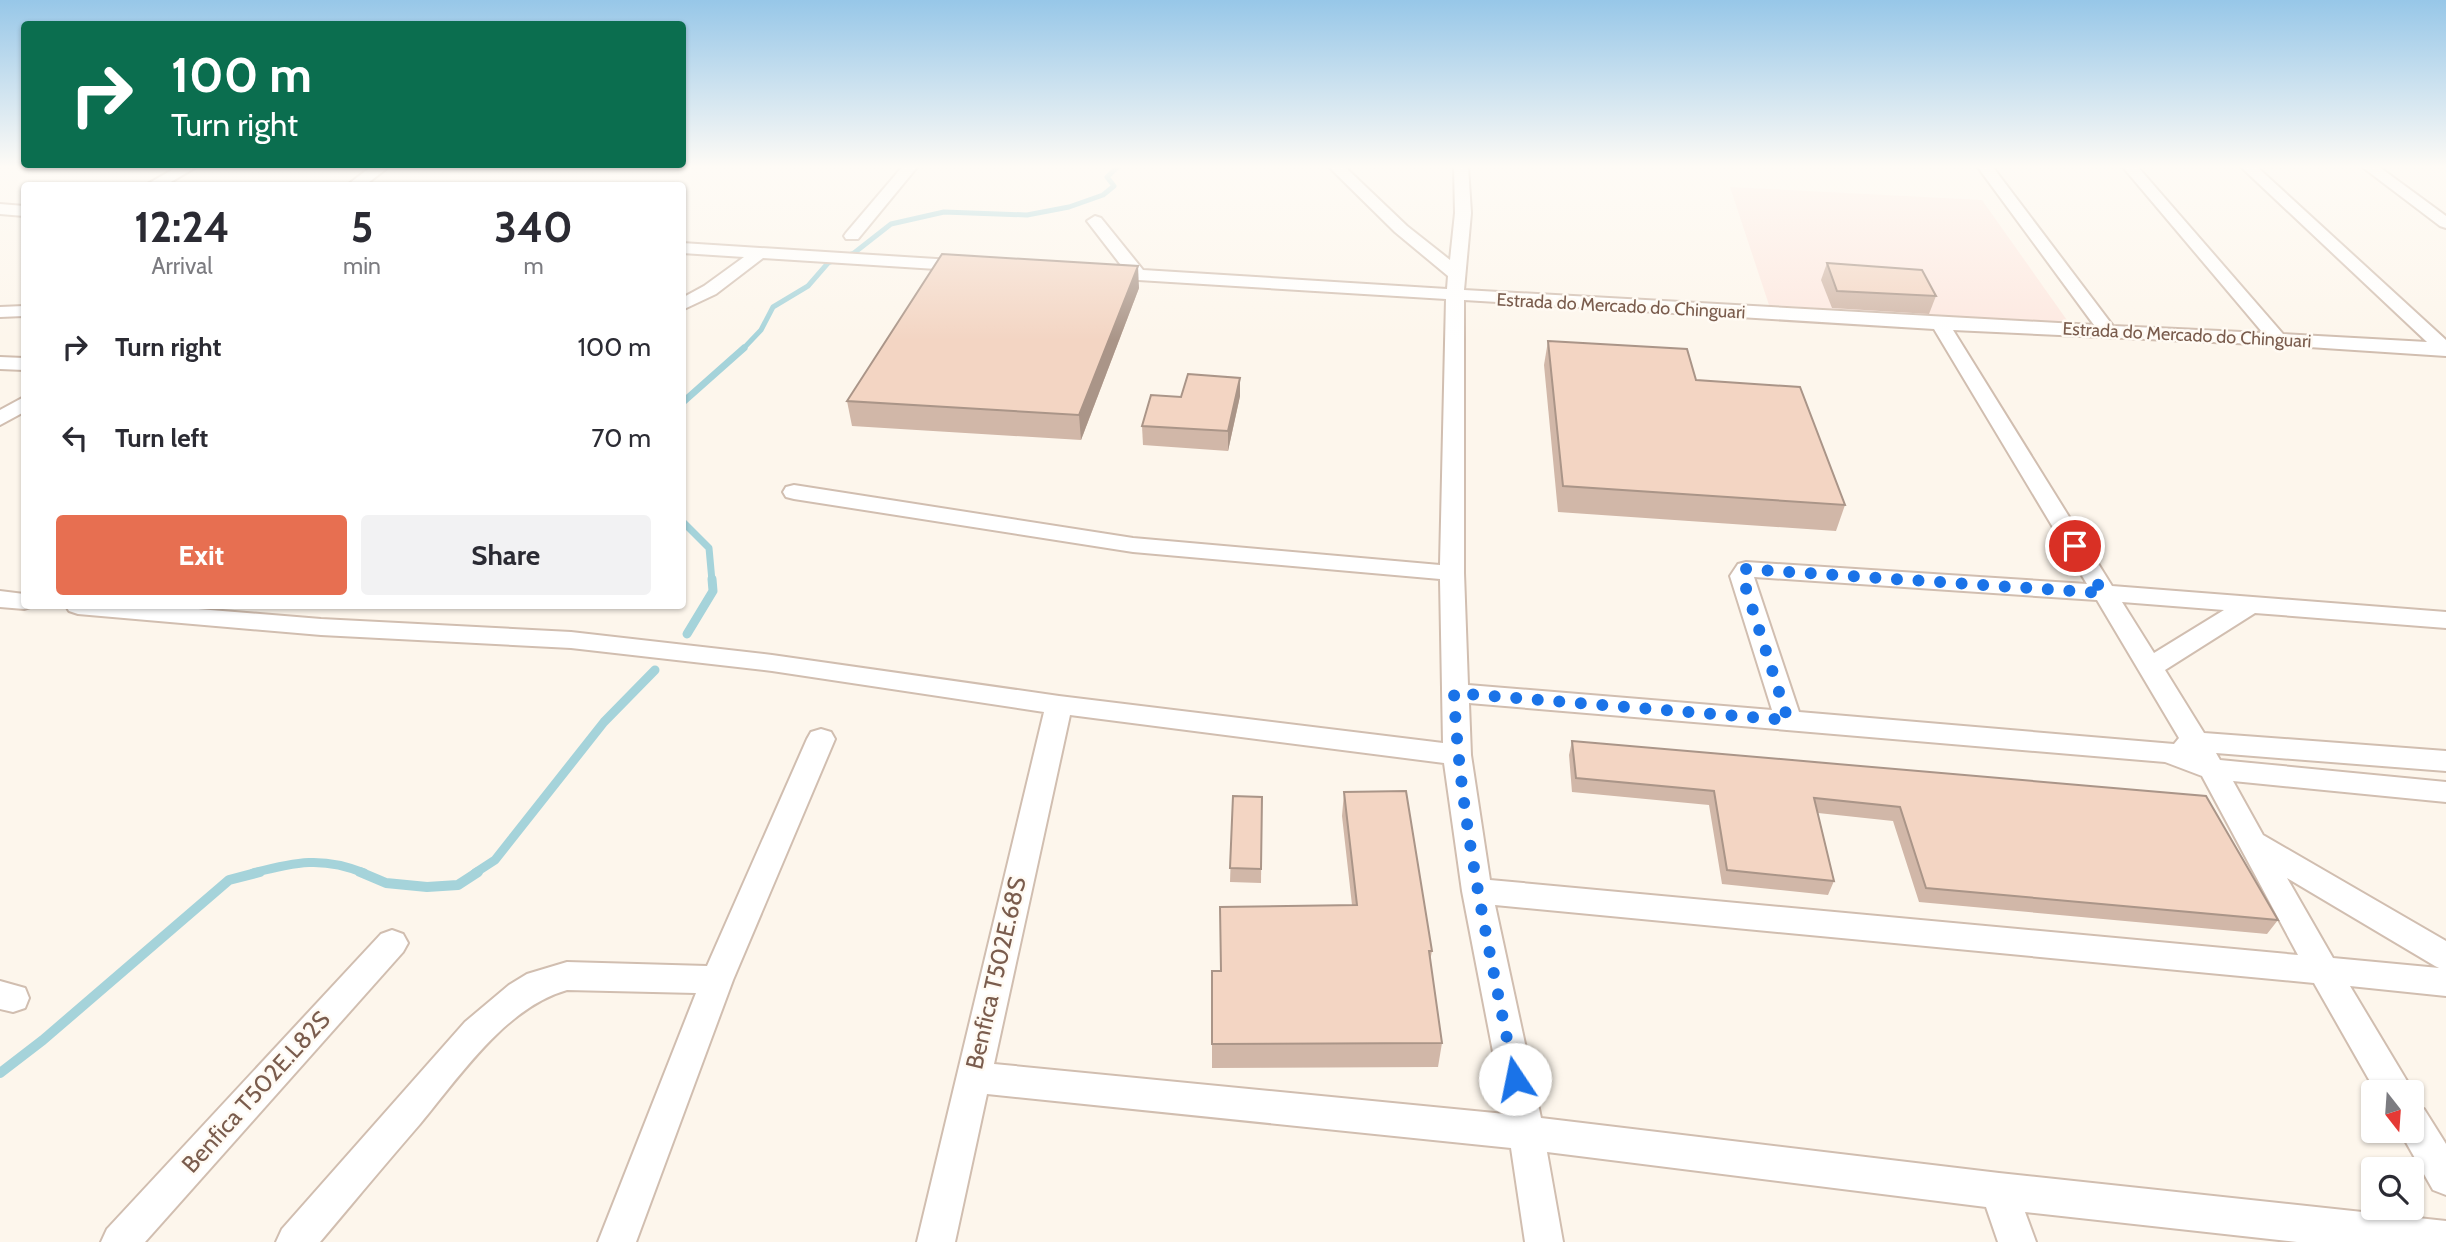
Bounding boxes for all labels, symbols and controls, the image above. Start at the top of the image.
text: 100 m [171,45,312,104]
icon: right [56,49,147,140]
text: Turn right [171,105,298,144]
text: 12:24 [134,201,230,253]
text: 5 [351,201,373,253]
text: 340 [494,201,573,253]
text: Arrival [151,252,213,280]
text: min [343,252,381,280]
text: m [523,252,544,280]
street label: Estrada do Mercado do Chinguari [1496,288,1746,324]
street label: Estrada do Mercado do Chinguari [2062,317,2312,353]
icon: right [56,328,94,366]
text: Turn right [115,331,221,363]
text: 100 m [578,331,651,363]
icon: left [56,419,94,457]
text: Turn left [115,422,208,454]
text: 70 m [591,422,651,454]
button: Exit [56,515,347,595]
button: Share [361,515,651,595]
pin [2045,516,2105,576]
icon: arrive [2056,527,2094,565]
street label: Benfica T502E.68S [959,874,1032,1072]
street label: Benfica T502E.L82S [175,1005,336,1178]
position arrow [1478,1042,1552,1116]
north arrow [2361,1080,2424,1143]
map controls [2361,1080,2424,1220]
button: search [2361,1157,2424,1220]

